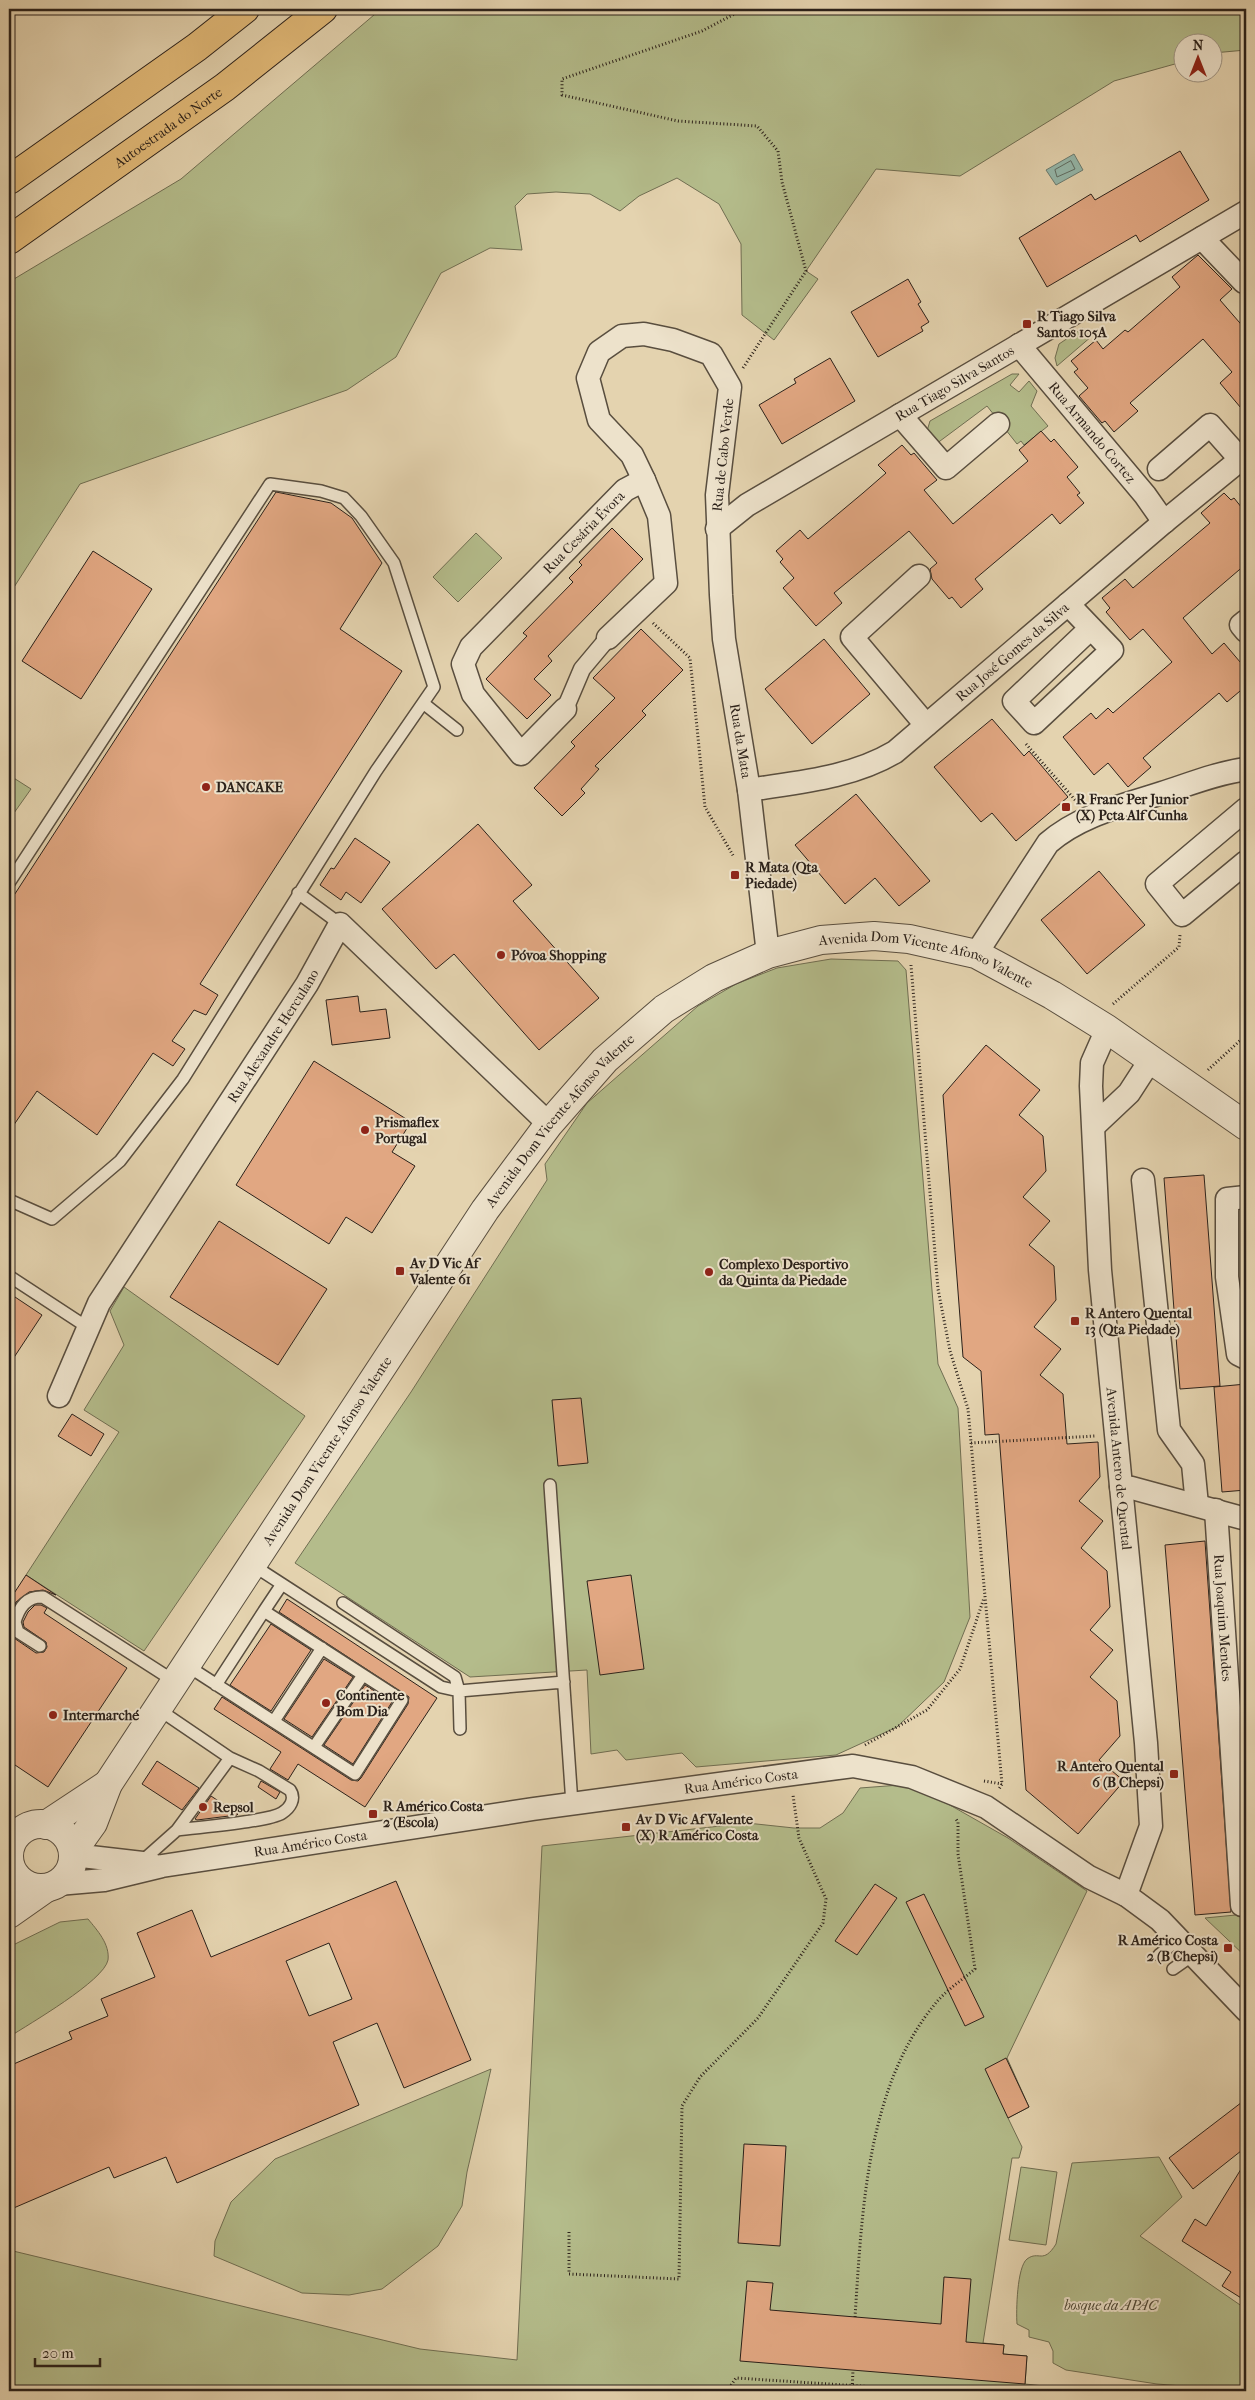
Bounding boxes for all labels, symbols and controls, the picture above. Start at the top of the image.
north arrow [1172,32,1222,82]
text: N [1193,37,1204,54]
street label: Autoestrada do Norte [110,83,226,172]
place label: R Tiago Silva Santos 105A [1037,308,1116,341]
marker: R Tiago Silva Santos 105A [1021,318,1033,330]
street label: Rua Tiago Silva Santos [892,342,1017,425]
street label: Rua Armando Cortez [1045,378,1140,486]
street label: Rua de Cabo Verde [709,397,737,512]
street label: Rua Cesária Évora [539,487,628,577]
street label: Rua José Gomes da Silva [952,598,1073,705]
street label: Rua da Mata [726,702,755,780]
place label: DANCAKE [216,779,284,796]
marker: DANCAKE [200,781,212,793]
place label: R Franc Per Junior (X) Pcta Alf Cunha [1076,791,1189,824]
marker: R Franc Per Junior (X) Pcta Alf Cunha [1060,801,1072,813]
place label: R Mata (Qta Piedade) [745,859,819,892]
marker: R Mata (Qta Piedade) [729,869,741,881]
street label: Avenida Dom Vicente Afonso Valente [817,927,1036,992]
place label: Póvoa Shopping [511,947,607,964]
marker: Póvoa Shopping [495,949,507,961]
street label: Rua Alexandre Herculano [223,966,322,1106]
street label: Avenida Dom Vicente Afonso Valente [481,1030,638,1211]
place label: Prismaflex Portugal [375,1114,440,1147]
marker: Prismaflex Portugal [359,1124,371,1136]
place label: Av D Vic Af Valente 61 [409,1255,482,1288]
place label: Complexo Desportivo da Quinta da Piedade [719,1256,848,1289]
marker: Av D Vic Af Valente 61 [394,1265,406,1277]
marker: Complexo Desportivo da Quinta da Piedade [703,1266,715,1278]
place label: R Antero Quental 13 (Qta Piedade) [1085,1305,1192,1338]
marker: R Antero Quental 13 (Qta Piedade) [1069,1315,1081,1327]
street label: Avenida Dom Vicente Afonso Valente [258,1353,395,1549]
street label: Avenida Antero de Quental [1103,1386,1136,1551]
street label: Rua Joaquim Mendes [1210,1554,1236,1682]
place label: Continente Bom Dia [336,1687,405,1720]
marker: Continente Bom Dia [320,1697,332,1709]
place label: Intermarché [63,1707,139,1724]
marker: Intermarché [47,1709,59,1721]
place label: R Antero Quental 6 (B Chepsi) [1057,1758,1164,1791]
street label: Rua Américo Costa [683,1765,799,1797]
marker: R Antero Quental 6 (B Chepsi) [1168,1768,1180,1780]
place label: R Américo Costa 2 (Escola) [383,1798,484,1831]
place label: Repsol [213,1799,254,1816]
marker: Repsol [197,1801,209,1813]
marker: R Américo Costa 2 (Escola) [367,1808,379,1820]
place label: Av D Vic Af Valente (X) R Américo Costa [635,1811,759,1844]
marker: Av D Vic Af Valente (X) R Américo Costa [620,1821,632,1833]
street label: Rua Américo Costa [253,1826,369,1860]
place label: R Américo Costa 2 (B Chepsi) [1118,1932,1219,1965]
marker: R Américo Costa 2 (B Chepsi) [1222,1942,1234,1954]
park label: bosque da APAC [1064,2297,1159,2314]
scale bar [35,2335,100,2367]
text: 20 m [42,2344,74,2362]

